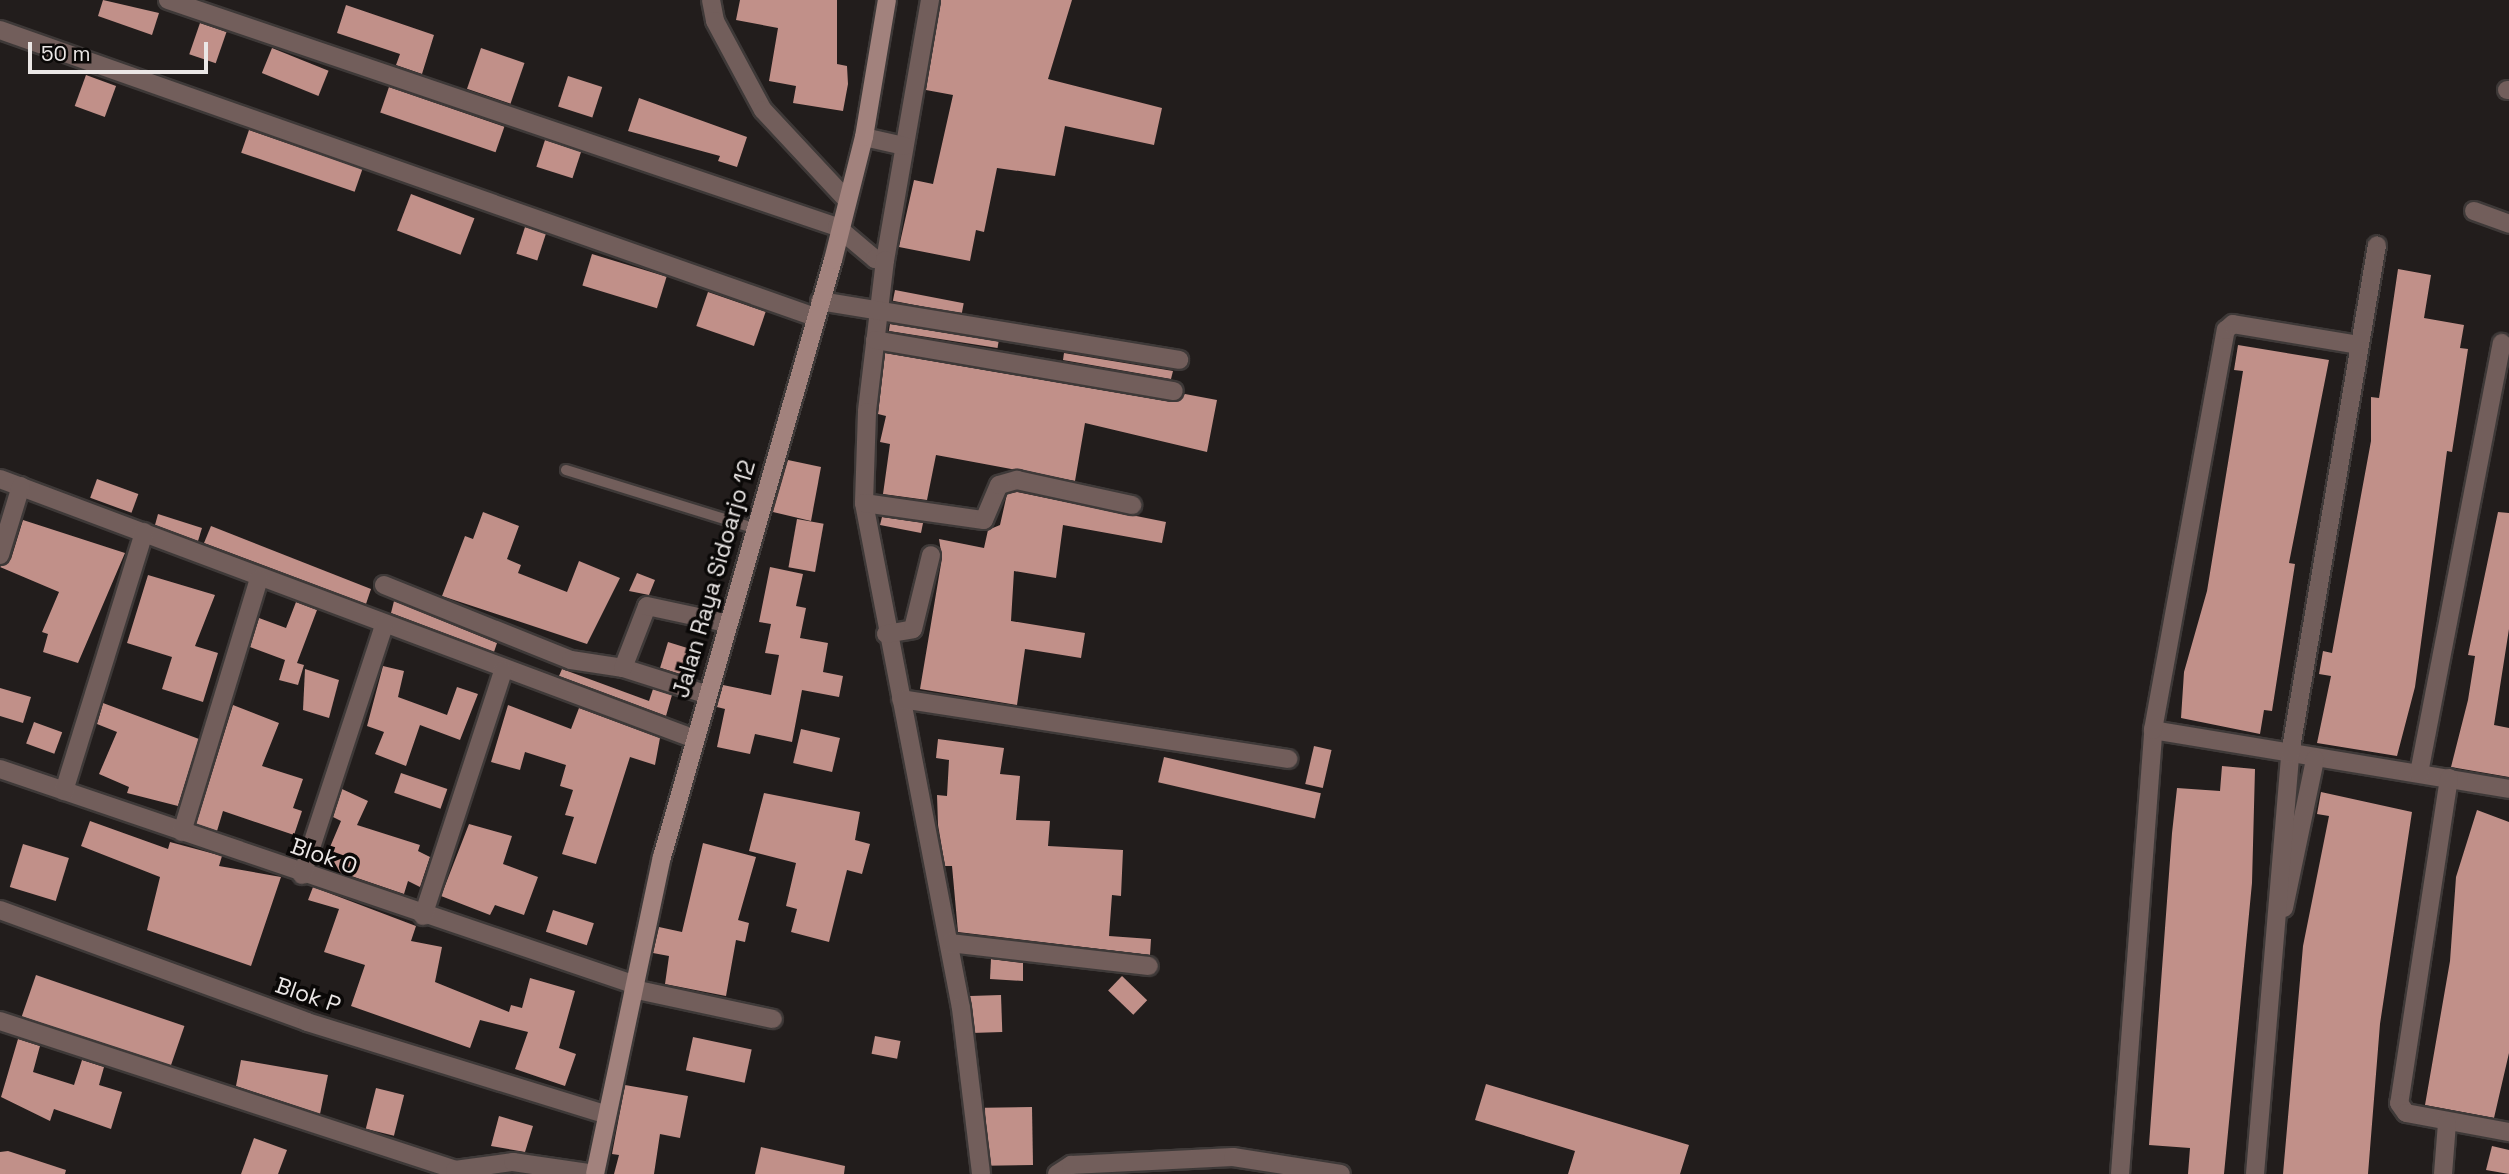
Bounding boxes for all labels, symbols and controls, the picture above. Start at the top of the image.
scale bar [32,28,212,72]
text: 50 m [41,40,91,67]
street label: Jalan Raya Sidoarjo 12 [667,457,761,701]
street label: Blok O [287,832,361,880]
street label: Blok P [272,971,344,1019]

